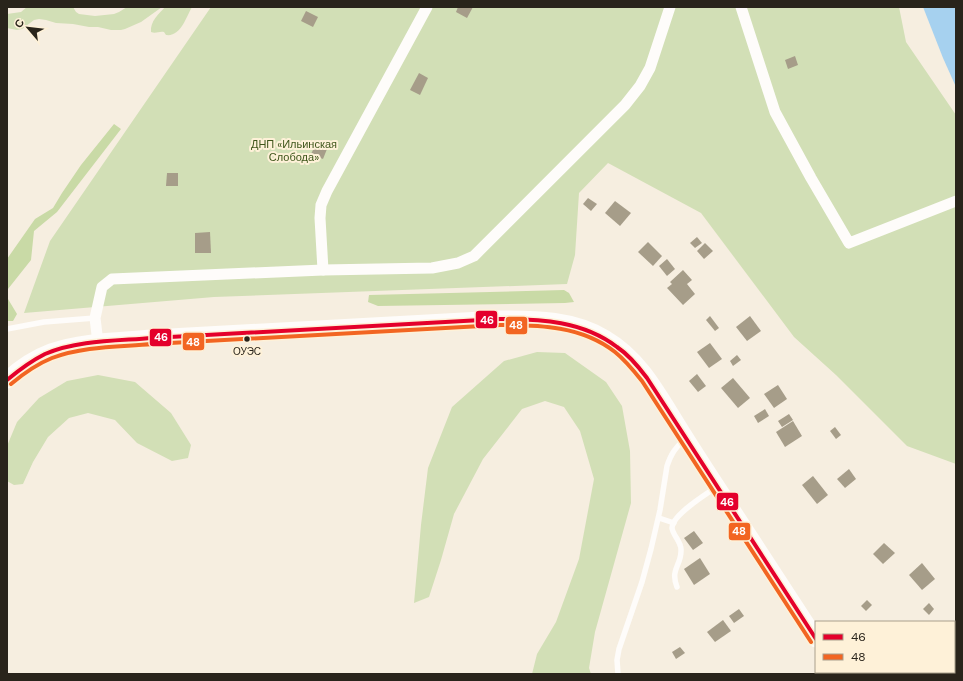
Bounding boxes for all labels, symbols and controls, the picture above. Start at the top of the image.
north arrow [8,8,48,48]
text: С [11,16,27,30]
park label: ДНП «Ильинская Слобода» [251,137,337,164]
line badge: 46 [475,310,498,329]
text: 46 [480,313,494,327]
line badge: 48 [505,316,528,335]
text: 48 [509,318,523,332]
line badge: 46 [149,328,172,347]
text: 46 [154,330,168,344]
line badge: 48 [182,332,205,351]
marker: ОУЭС [242,334,252,344]
text: 48 [186,335,200,349]
place label: ОУЭС [233,345,261,358]
line badge: 46 [716,492,739,511]
text: 46 [720,495,734,509]
line badge: 48 [728,522,751,541]
text: 48 [732,524,746,538]
legend [815,621,955,673]
text: 46 [851,629,866,645]
text: 48 [851,649,866,665]

